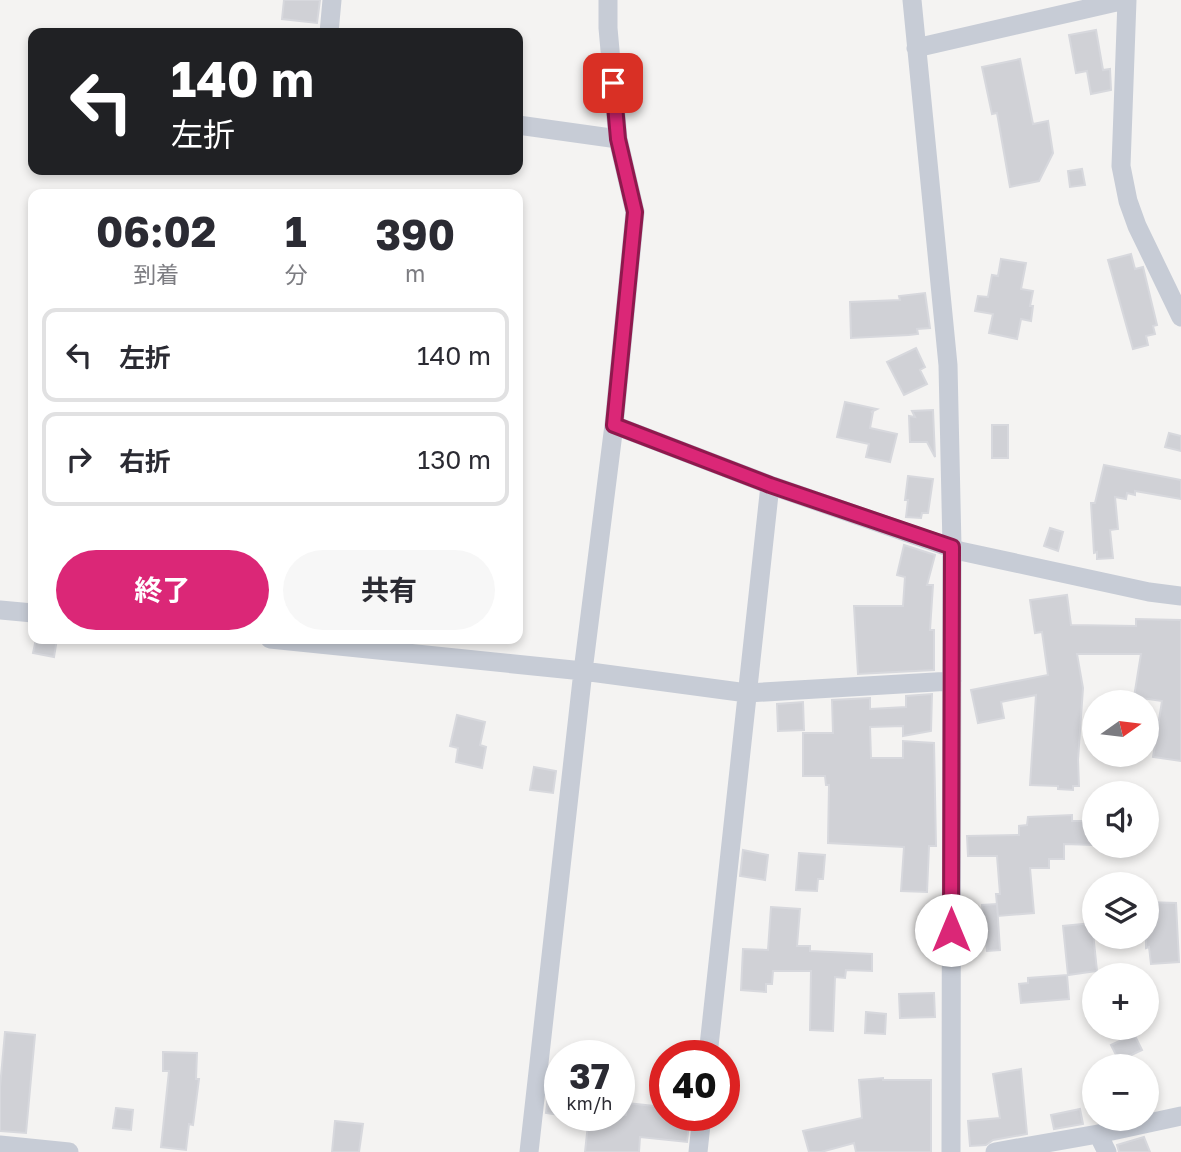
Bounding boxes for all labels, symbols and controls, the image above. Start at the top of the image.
text: 140 m [171,49,314,108]
pin [583,53,643,113]
icon: left [56,56,147,147]
icon: arrive [594,64,632,102]
text: 左折 [171,115,235,153]
text: 06:02 [96,206,216,256]
text: 1 [285,206,307,256]
text: 390 [375,209,455,259]
text: m [405,259,425,287]
text: 到着 [133,260,179,288]
text: 分 [284,260,307,288]
icon: left [60,336,98,374]
text: 140 m [417,340,491,371]
text: 左折 [119,342,171,373]
icon: right [60,440,98,478]
text: 130 m [418,444,491,475]
text: 右折 [119,446,171,477]
button: 終了 [56,550,269,630]
button: 共有 [283,550,495,630]
north arrow [1082,690,1158,766]
map controls [1082,690,1159,1131]
button: sound [1082,781,1159,858]
button: layers [1082,872,1159,949]
position arrow [914,893,988,967]
button: + [1082,963,1159,1040]
speed limit sign: 40 [649,1040,740,1131]
button: − [1082,1054,1159,1131]
text: 37 [569,1055,610,1097]
text: km/h [567,1092,612,1114]

